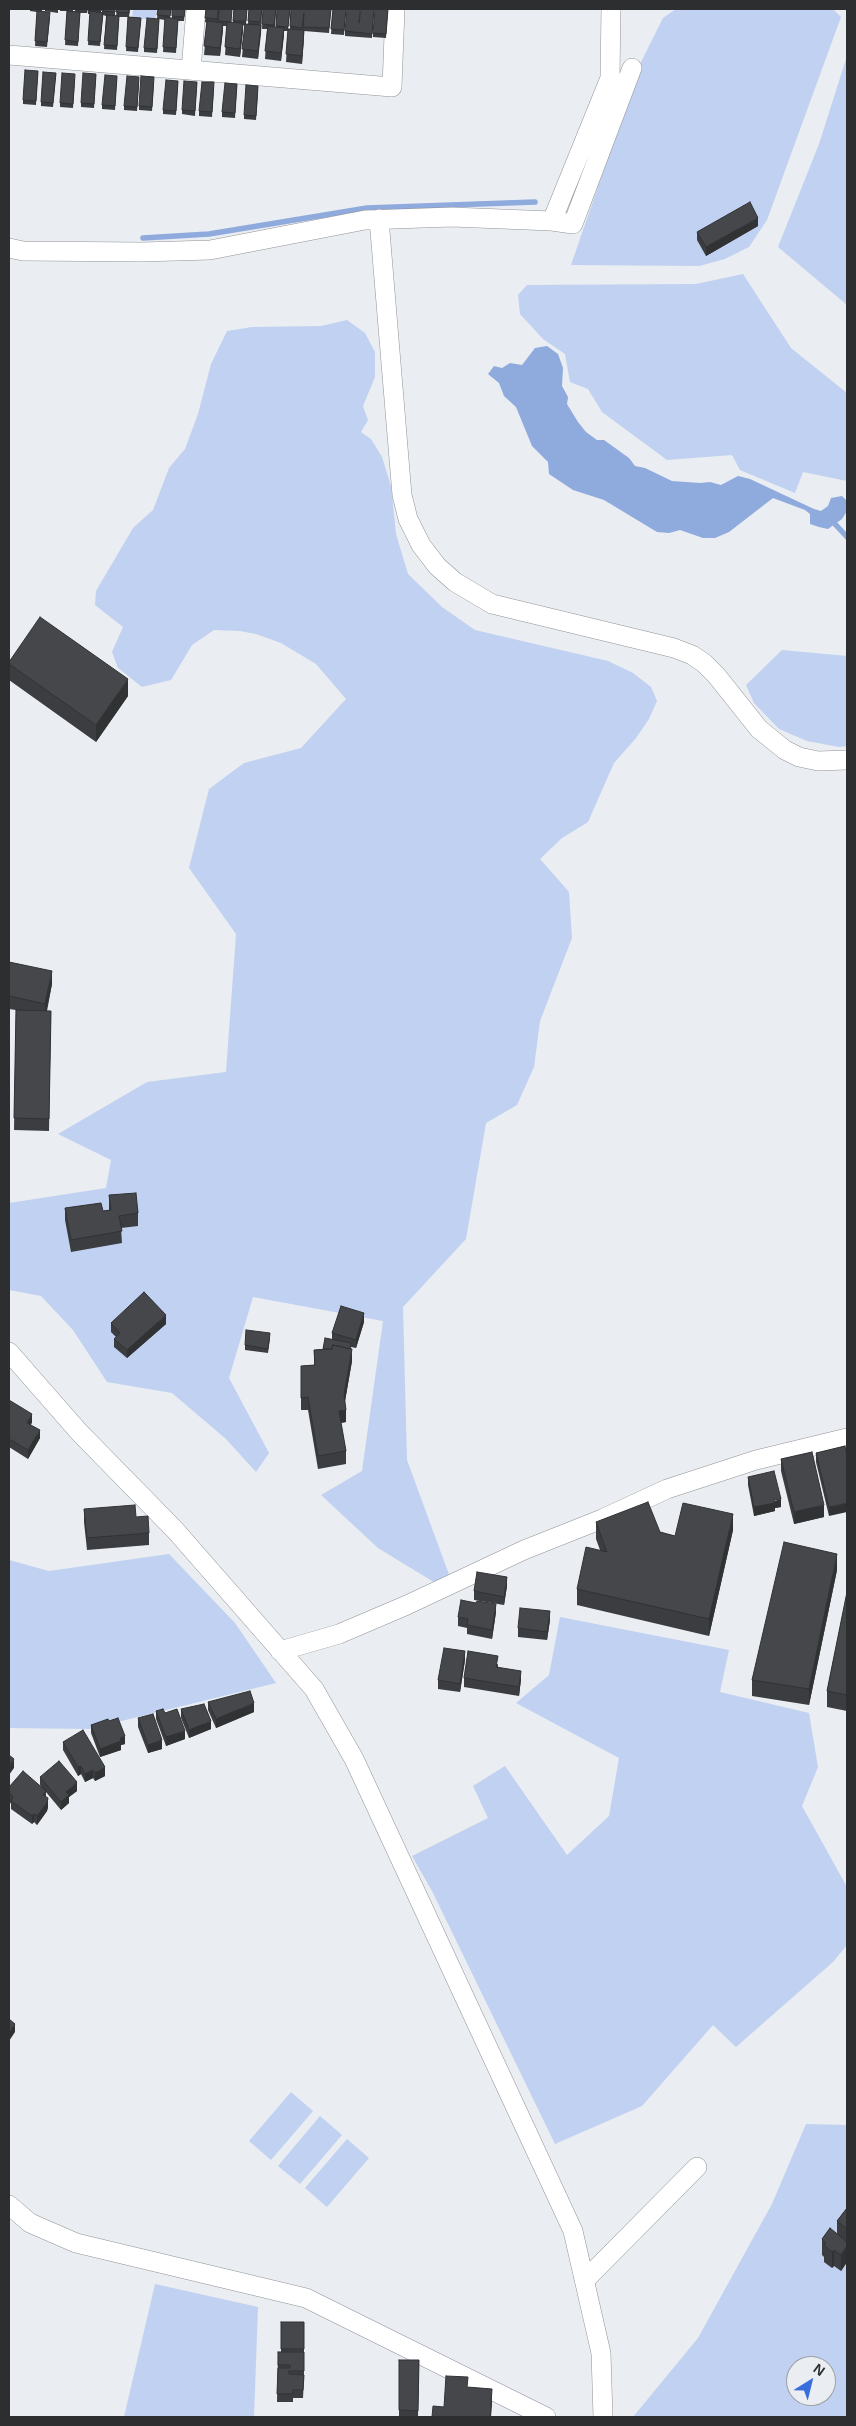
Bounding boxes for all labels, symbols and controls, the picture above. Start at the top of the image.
north arrow [786,2356,836,2406]
text: N [810,2360,828,2379]

